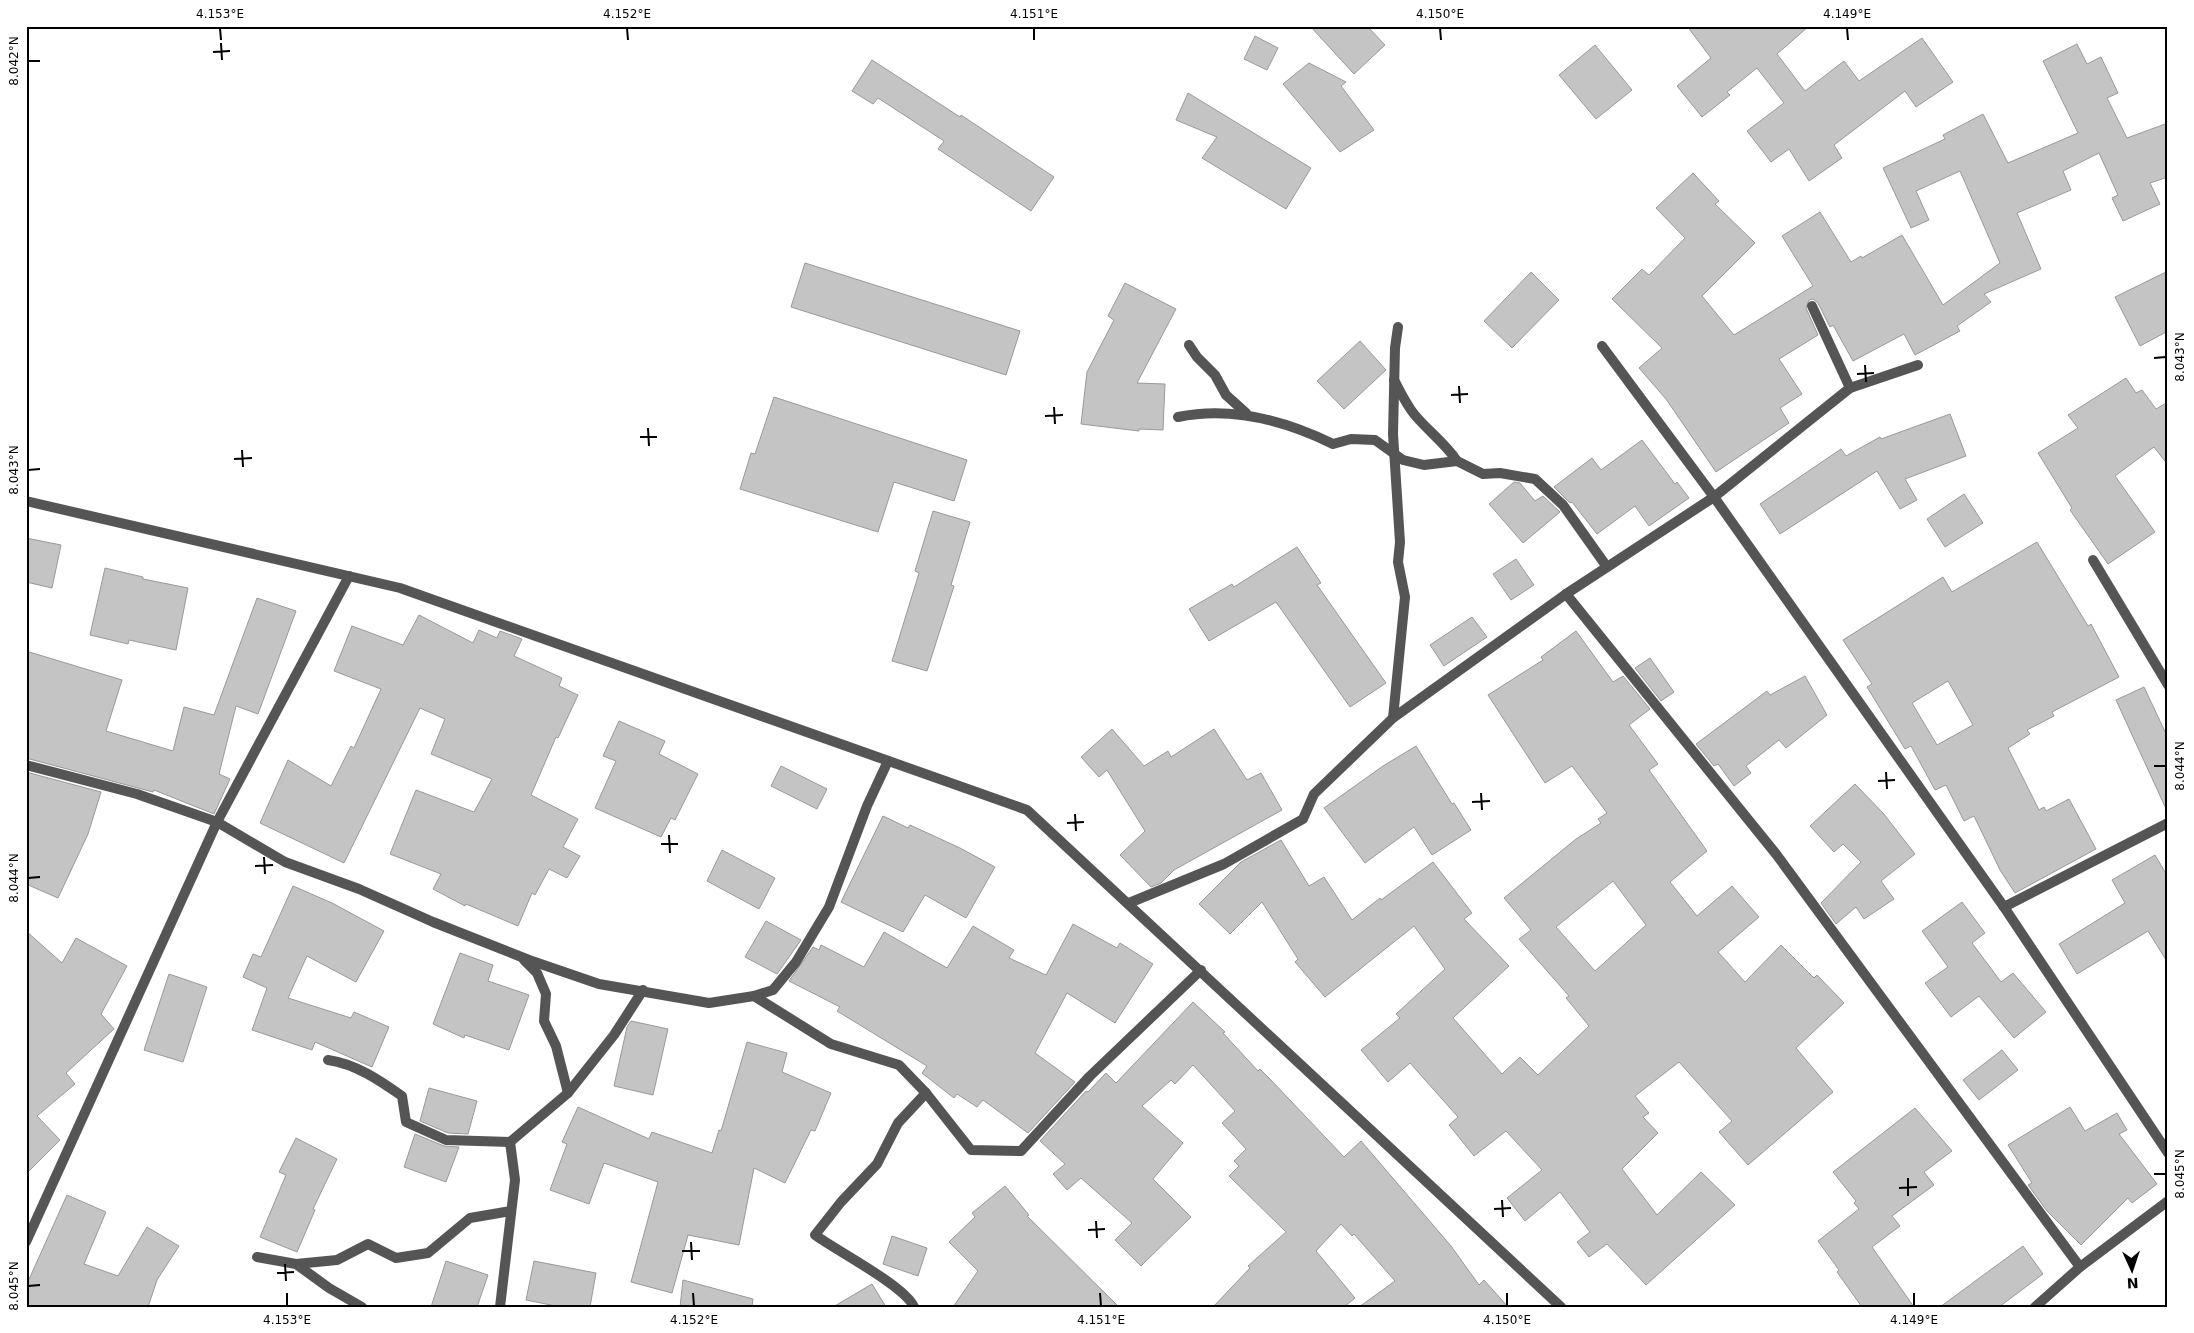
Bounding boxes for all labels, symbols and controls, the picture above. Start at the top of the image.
text: 4.153°E [196,7,244,21]
text: 4.152°E [603,7,651,21]
text: 4.151°E [1010,7,1058,21]
text: 4.150°E [1416,7,1464,21]
text: 4.149°E [1823,7,1871,21]
text: 8.042°N [7,36,21,86]
text: 8.043°N [2173,332,2187,382]
text: 8.043°N [7,445,21,495]
text: 8.044°N [2173,741,2187,791]
text: 8.044°N [7,853,21,903]
text: 8.045°N [2173,1149,2187,1199]
north arrow [2106,1246,2156,1296]
text: 8.045°N [7,1261,21,1311]
text: N [2126,1275,2139,1291]
text: 4.153°E [263,1313,311,1327]
text: 4.152°E [670,1313,718,1327]
text: 4.151°E [1077,1313,1125,1327]
text: 4.150°E [1483,1313,1531,1327]
text: 4.149°E [1890,1313,1938,1327]

